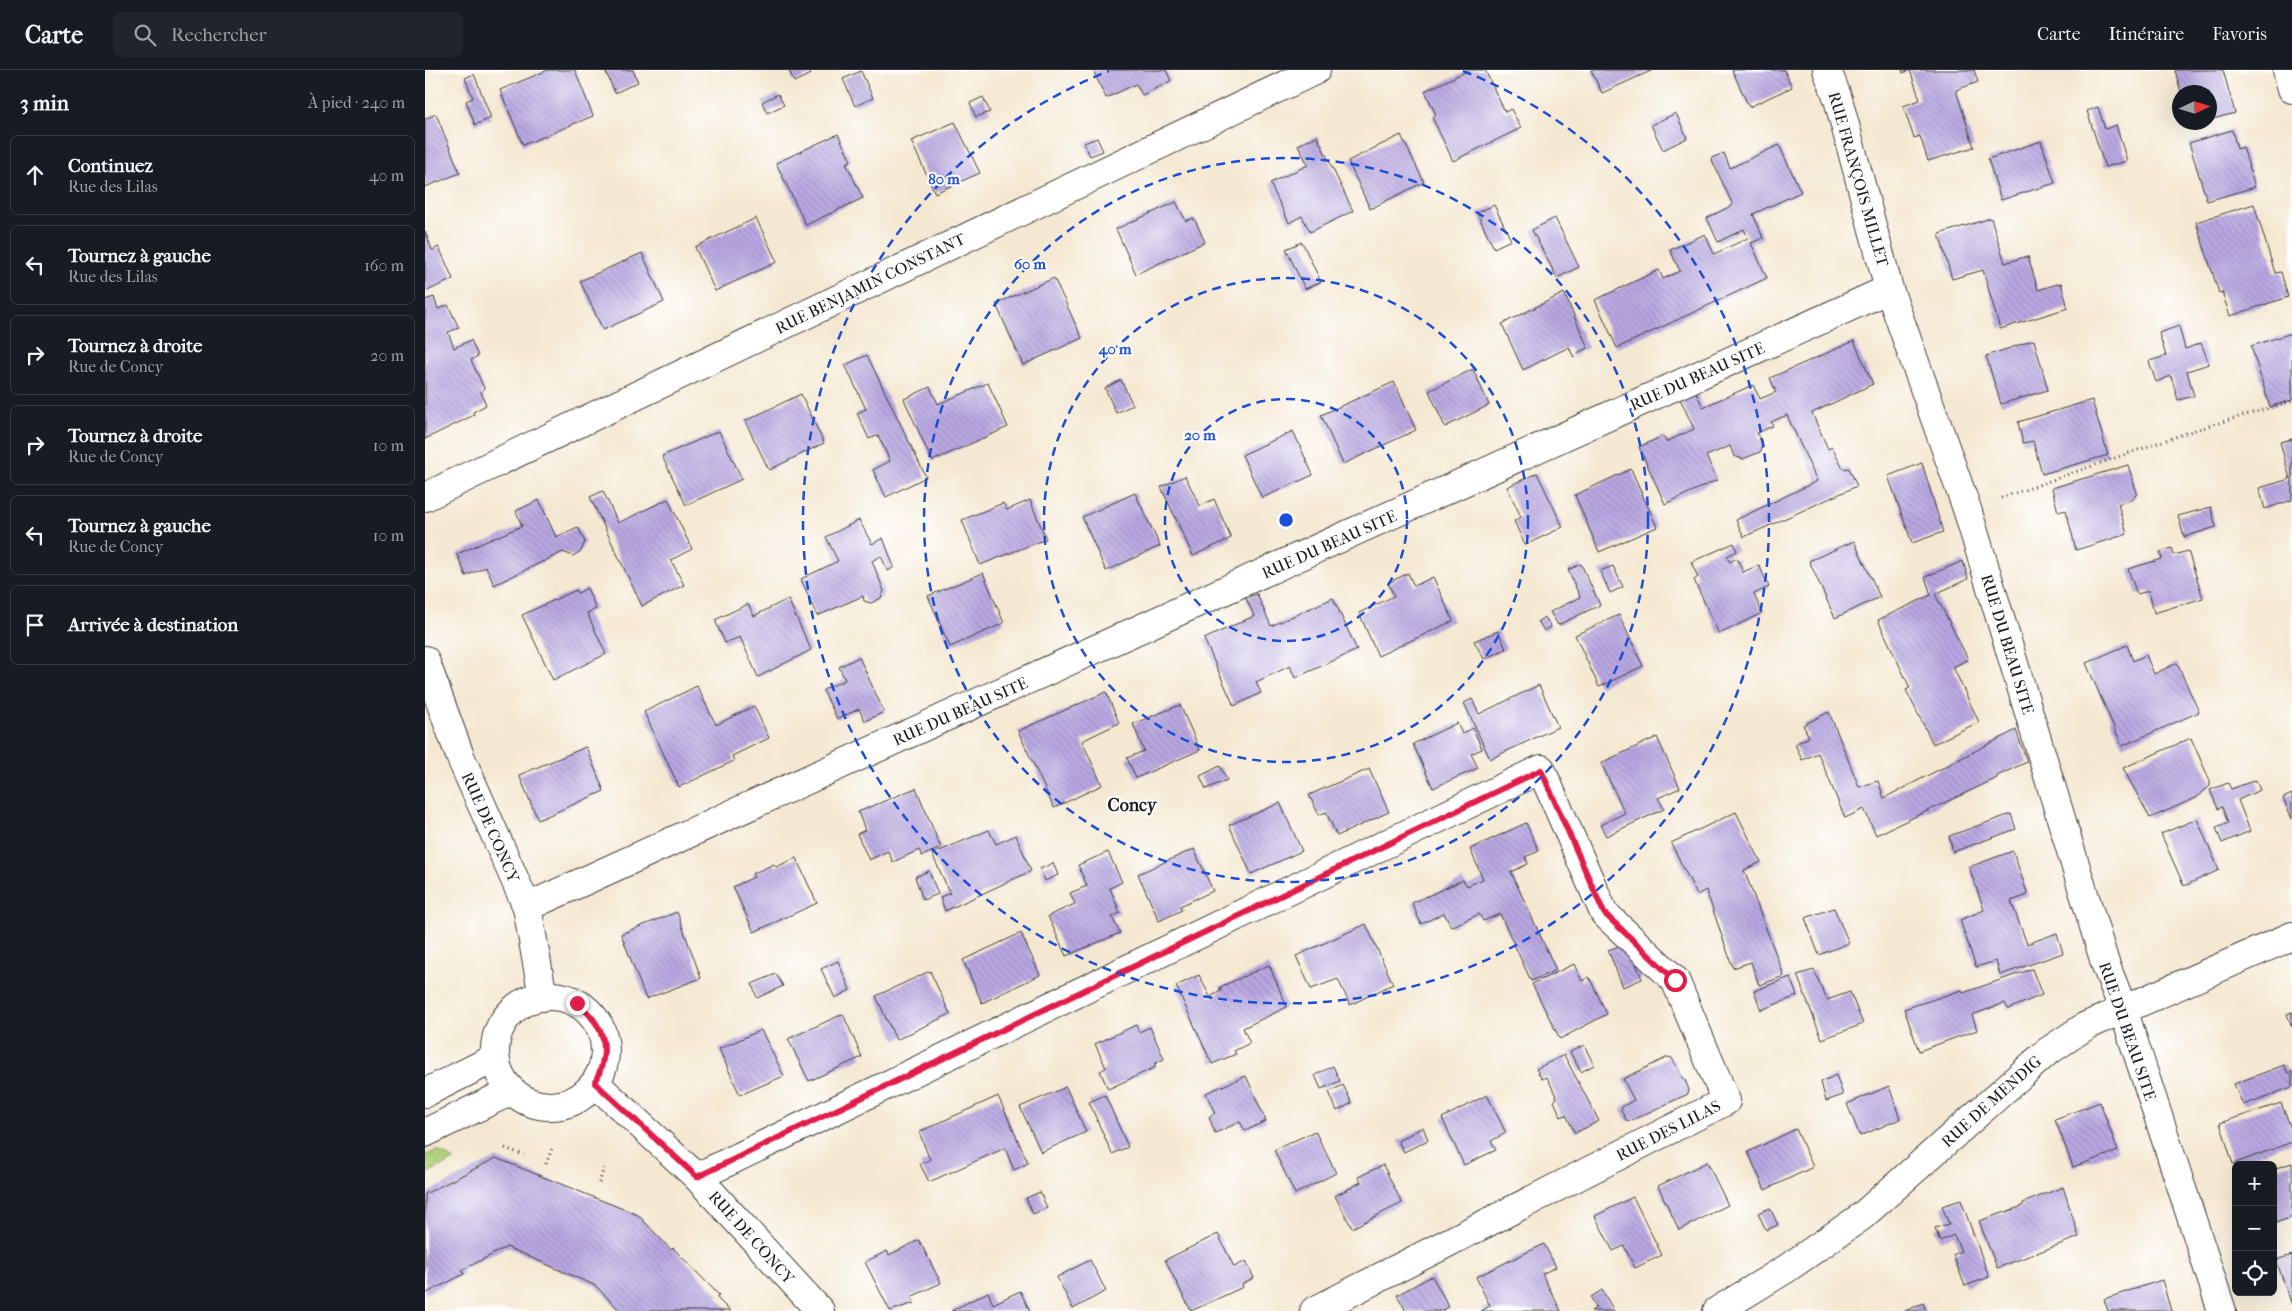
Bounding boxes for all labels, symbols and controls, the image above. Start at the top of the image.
search box [113,12,463,57]
text: Carte [25,21,83,49]
icon: search [131,21,159,49]
text: Rechercher [171,24,267,46]
text: Carte [2037,24,2081,45]
text: Itinéraire [2109,24,2184,45]
text: Favoris [2212,24,2267,45]
north arrow [2172,85,2217,130]
street label: RUE FRANÇOIS MILLET [1823,89,1893,269]
text: 3 min [20,91,69,115]
text: À pied · 240 m [308,93,405,112]
text: Continuez [68,155,153,177]
icon: ahead [21,161,49,189]
text: 40 m [369,166,404,185]
text: 80 m [928,170,960,188]
text: Rue des Lilas [68,177,158,196]
street label: RUE BENJAMIN CONSTANT [772,229,968,338]
text: Tournez à gauche [68,245,211,267]
icon: left [21,251,49,279]
text: 60 m [1014,255,1047,273]
text: 160 m [364,256,404,275]
text: Rue des Lilas [68,267,158,286]
text: Tournez à droite [68,335,202,357]
street label: RUE DU BEAU SITE [1627,338,1768,415]
text: 40 m [1098,340,1132,358]
icon: right [21,341,49,369]
text: 20 m [370,346,404,365]
text: Rue de Concy [68,357,163,376]
text: Tournez à droite [68,425,202,447]
text: 20 m [1184,426,1216,444]
icon: right [21,431,49,459]
text: 10 m [373,436,404,455]
text: Rue de Concy [68,447,163,466]
street label: RUE DU BEAU SITE [1259,506,1400,583]
centre of rings [1277,511,1295,529]
text: Tournez à gauche [68,515,211,537]
icon: left [21,521,49,549]
text: 10 m [373,526,404,545]
text: Rue de Concy [68,537,163,556]
street label: RUE DU BEAU SITE [1977,572,2038,717]
icon: arrive [21,611,49,639]
text: Arrivée à destination [68,614,238,636]
street label: RUE DU BEAU SITE [890,673,1031,750]
street label: RUE DE CONCY [458,769,524,886]
district label: Concy [1108,795,1158,816]
street label: RUE DU BEAU SITE [2095,959,2160,1103]
route start [1664,969,1687,992]
route end [566,992,589,1015]
street label: RUE DE MENDIG [1937,1052,2045,1151]
street label: RUE DES LILAS [1613,1096,1724,1165]
map controls [2232,1161,2277,1296]
button: + [2232,1161,2277,1206]
street label: RUE DE CONCY [705,1187,799,1289]
button: − [2232,1206,2277,1251]
button: locate [2232,1251,2277,1296]

